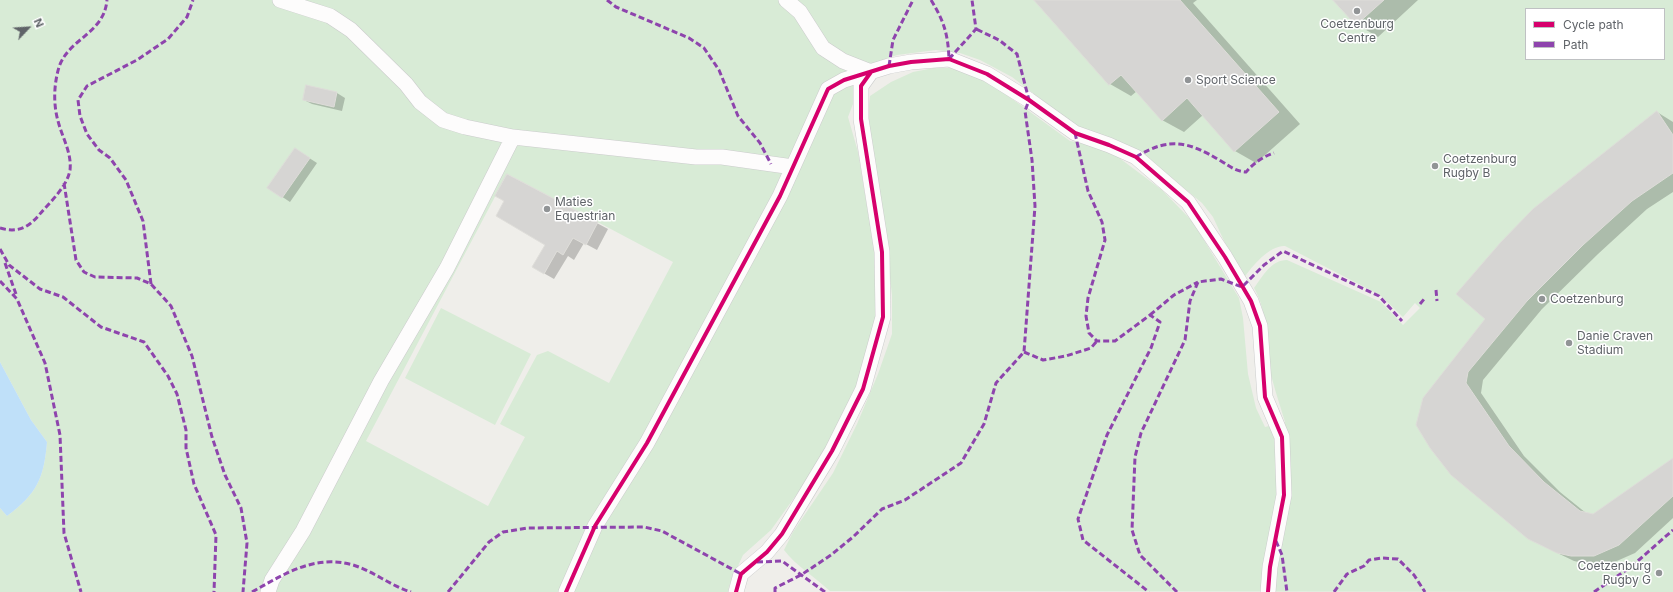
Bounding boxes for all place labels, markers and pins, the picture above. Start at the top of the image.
marker: Coetzenburg Centre [1352,6,1362,16]
place label: Coetzenburg Centre [1320,17,1394,45]
place label: Sport Science [1196,73,1276,87]
marker: Sport Science [1183,75,1193,85]
place label: Coetzenburg Rugby B [1443,152,1517,180]
marker: Coetzenburg Rugby B [1430,161,1440,171]
place label: Maties Equestrian [555,195,615,223]
marker: Maties Equestrian [542,204,552,214]
place label: Coetzenburg [1550,292,1624,306]
marker: Coetzenburg [1537,294,1547,304]
place label: Danie Craven Stadium [1577,329,1653,357]
marker: Danie Craven Stadium [1564,338,1574,348]
place label: Coetzenburg Rugby G [1577,559,1651,587]
marker: Coetzenburg Rugby G [1654,568,1664,578]

